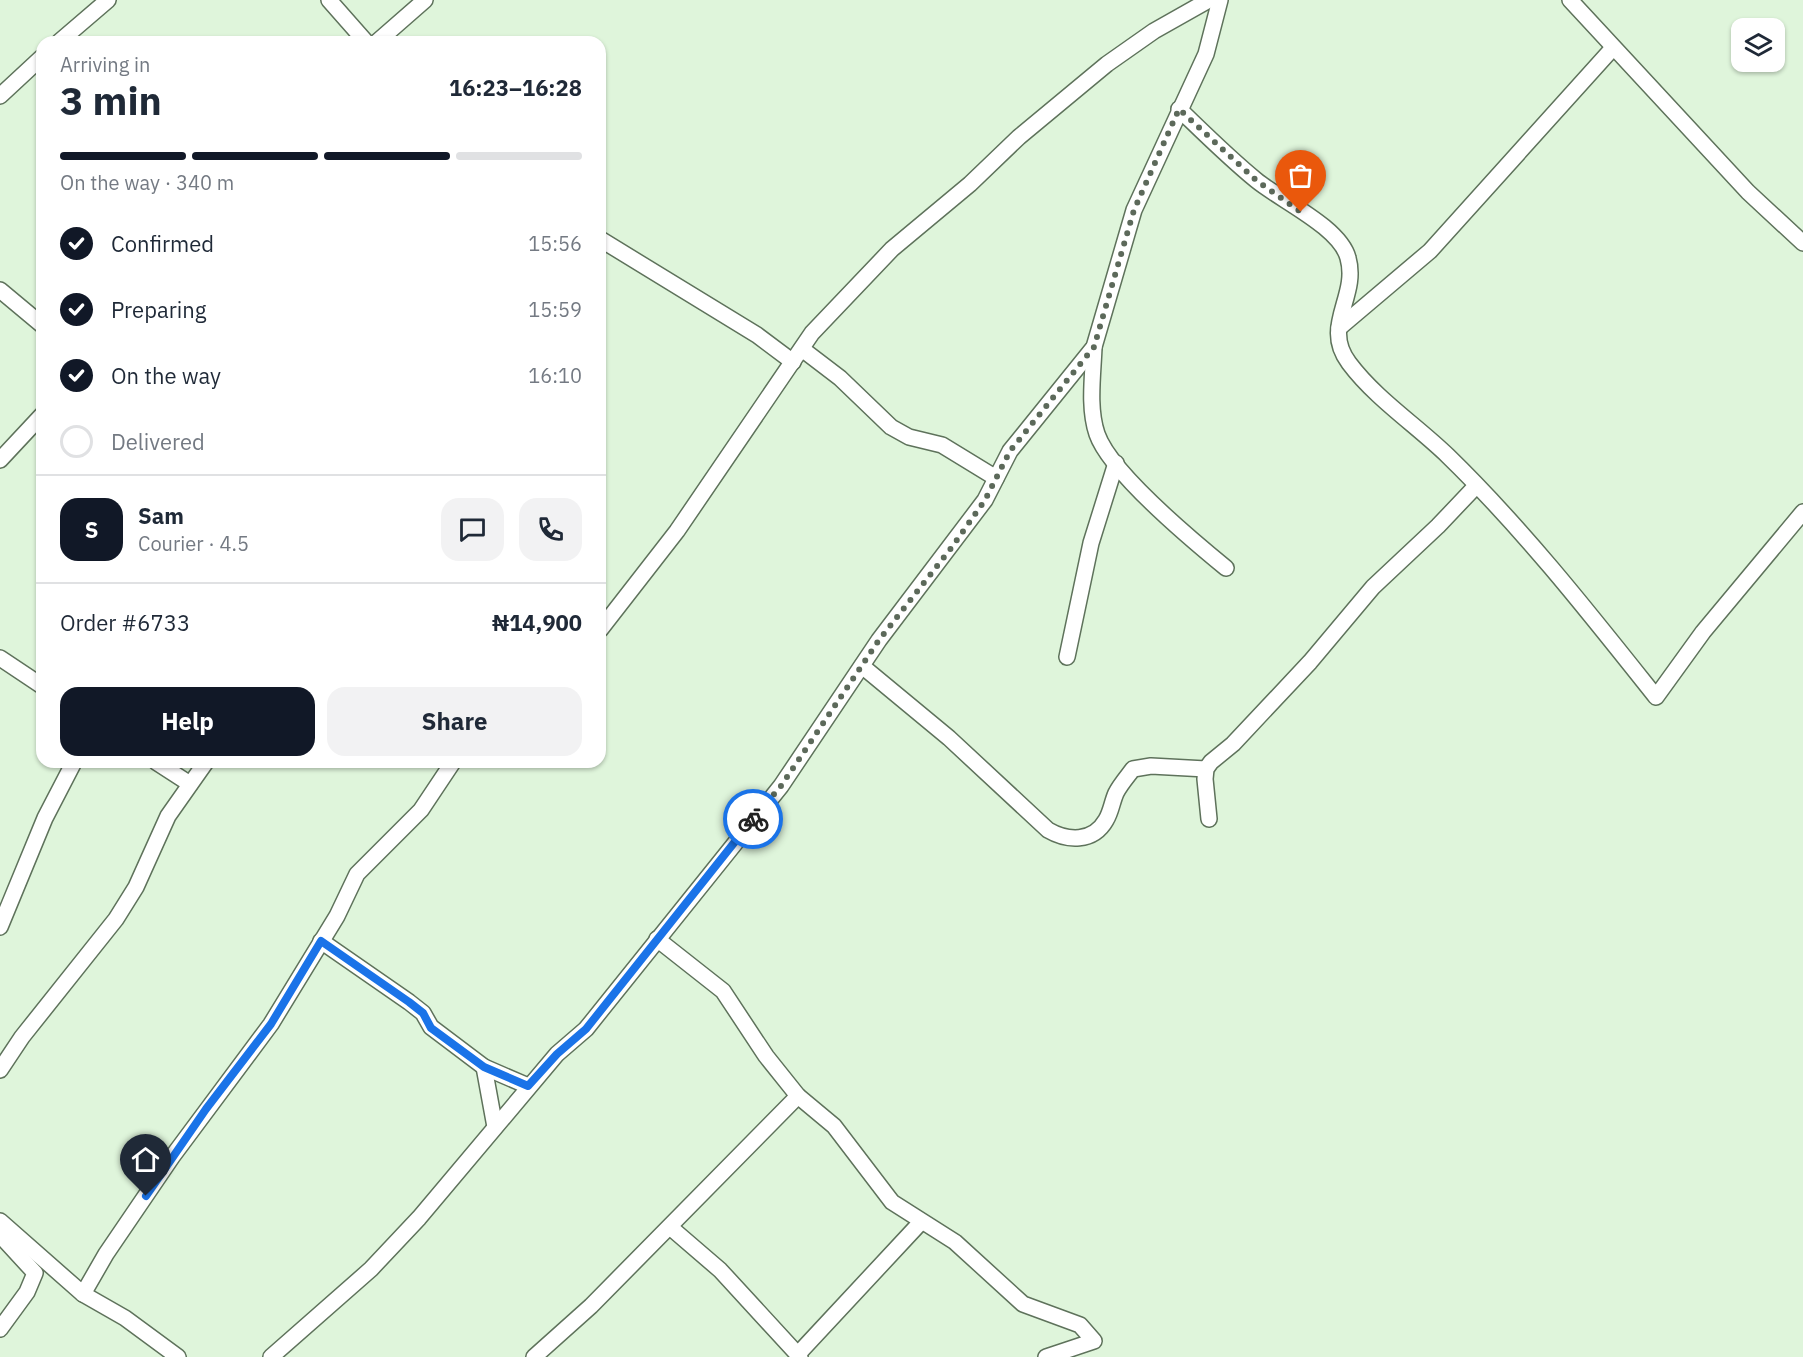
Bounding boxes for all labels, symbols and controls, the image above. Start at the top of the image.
map controls [1731,18,1785,72]
button: layers [1731,18,1785,72]
text: Arriving in [60,51,150,78]
text: 16:23–16:28 [449,73,582,102]
text: 3 min [60,75,162,126]
pin [1275,150,1326,212]
icon: bag [1284,159,1317,192]
text: On the way · 340 m [60,169,234,196]
icon: check [60,227,93,260]
text: Confirmed [111,229,214,258]
text: 15:56 [528,230,582,257]
icon: check [60,293,93,326]
text: Preparing [111,295,206,324]
text: 15:59 [528,296,582,323]
icon: check [60,359,93,392]
text: On the way [111,361,221,390]
text: 16:10 [528,362,582,389]
text: Delivered [111,427,205,456]
button: chat [441,498,504,561]
button: phone [519,498,582,561]
text: Sam [138,501,184,530]
text: S [85,515,98,544]
text: Courier · 4.5 [138,530,249,557]
text: Order #6733 [60,608,190,637]
text: ₦14,900 [492,608,582,637]
button: Help [60,687,315,756]
button: Share [327,687,582,756]
courier [723,789,783,849]
icon: bike [737,803,770,836]
pin [120,1134,171,1196]
icon: home [129,1143,162,1176]

